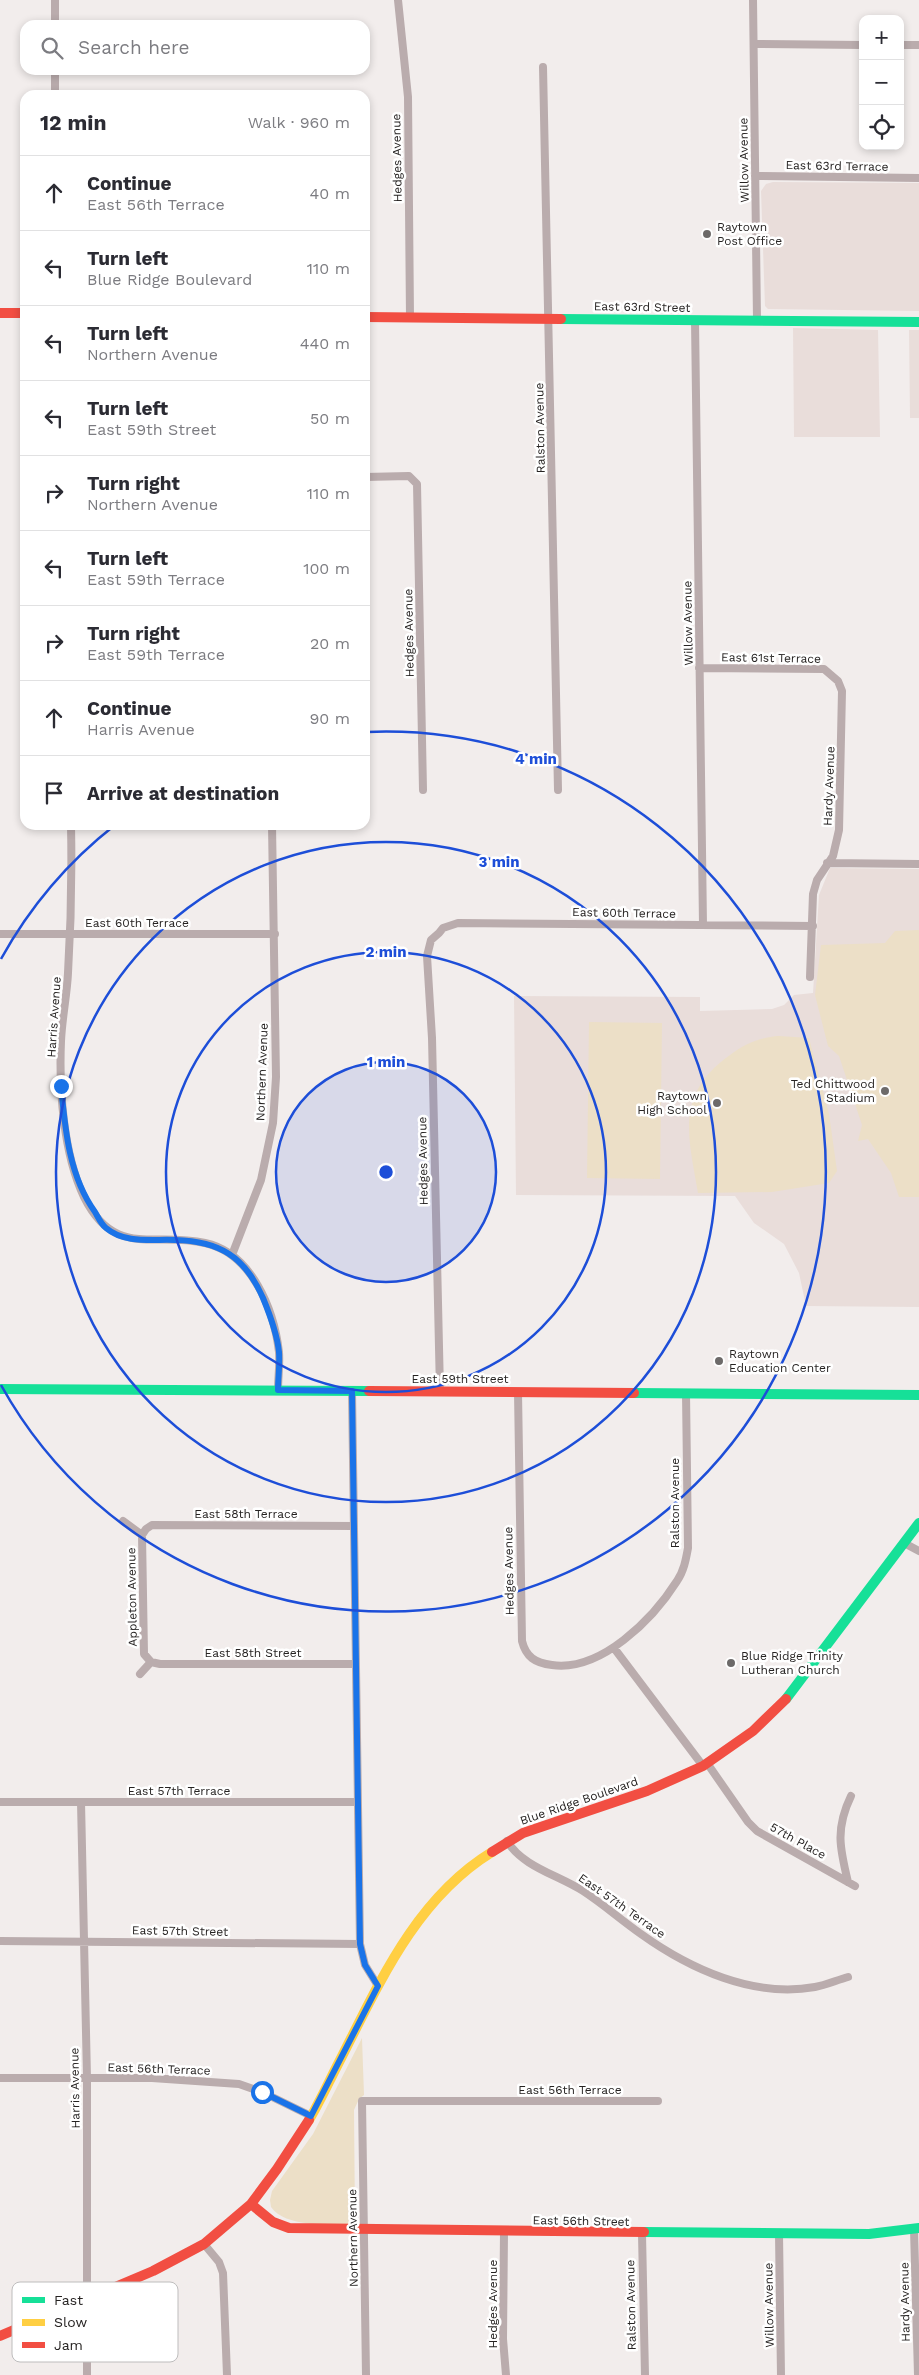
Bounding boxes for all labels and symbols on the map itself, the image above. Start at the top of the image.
street label: Hedges Avenue [389,113,405,203]
street label: Willow Avenue [736,117,752,203]
street label: East 63rd Terrace [785,158,889,174]
place label: Raytown Post Office [717,220,782,248]
marker: Raytown Post Office [701,228,713,240]
street label: East 63rd Street [594,299,690,315]
street label: Ralston Avenue [532,383,548,473]
street label: Willow Avenue [680,580,696,666]
street label: Hedges Avenue [401,588,417,678]
street label: East 61st Terrace [721,650,821,666]
street label: Hardy Avenue [821,746,837,826]
text: 4 min [515,750,557,768]
text: 3 min [479,853,519,871]
street label: East 60th Terrace [572,905,676,921]
street label: East 60th Terrace [85,916,189,930]
text: 2 min [365,943,407,961]
street label: Harris Avenue [44,976,64,1058]
street label: Northern Avenue [253,1023,271,1121]
text: 1 min [367,1053,405,1071]
route end [50,1075,73,1098]
place label: Ted Chittwood Stadium [791,1077,875,1105]
marker: Ted Chittwood Stadium [879,1085,891,1097]
place label: Raytown High School [637,1089,707,1117]
marker: Raytown High School [711,1097,723,1109]
street label: Hedges Avenue [415,1116,431,1206]
centre of rings [377,1163,395,1181]
place label: Raytown Education Center [729,1347,831,1375]
marker: Raytown Education Center [713,1355,725,1367]
street label: East 59th Street [412,1372,508,1386]
street label: Ralston Avenue [668,1458,682,1548]
street label: East 58th Terrace [194,1507,298,1521]
street label: Hedges Avenue [501,1526,517,1616]
street label: Appleton Avenue [124,1547,140,1647]
street label: East 58th Street [205,1646,301,1660]
place label: Blue Ridge Trinity Lutheran Church [741,1649,844,1677]
marker: Blue Ridge Trinity Lutheran Church [725,1657,737,1669]
street label: Blue Ridge Boulevard [518,1774,640,1828]
street label: East 57th Terrace [128,1784,230,1798]
street label: 57th Place [768,1820,828,1862]
street label: East 57th Terrace [576,1871,668,1941]
street label: East 57th Street [132,1923,228,1939]
street label: Harris Avenue [67,2047,83,2129]
street label: East 56th Terrace [107,2060,211,2078]
route start [251,2081,274,2104]
street label: East 56th Terrace [518,2083,622,2097]
street label: Northern Avenue [345,2189,361,2287]
street label: East 56th Street [532,2213,630,2229]
street label: Hedges Avenue [486,2260,500,2348]
street label: Ralston Avenue [623,2260,639,2350]
street label: Willow Avenue [761,2262,777,2348]
street label: Hardy Avenue [897,2262,913,2342]
legend [12,2282,178,2362]
text: Fast [54,2292,83,2308]
text: Slow [54,2314,87,2330]
text: Jam [54,2337,83,2353]

